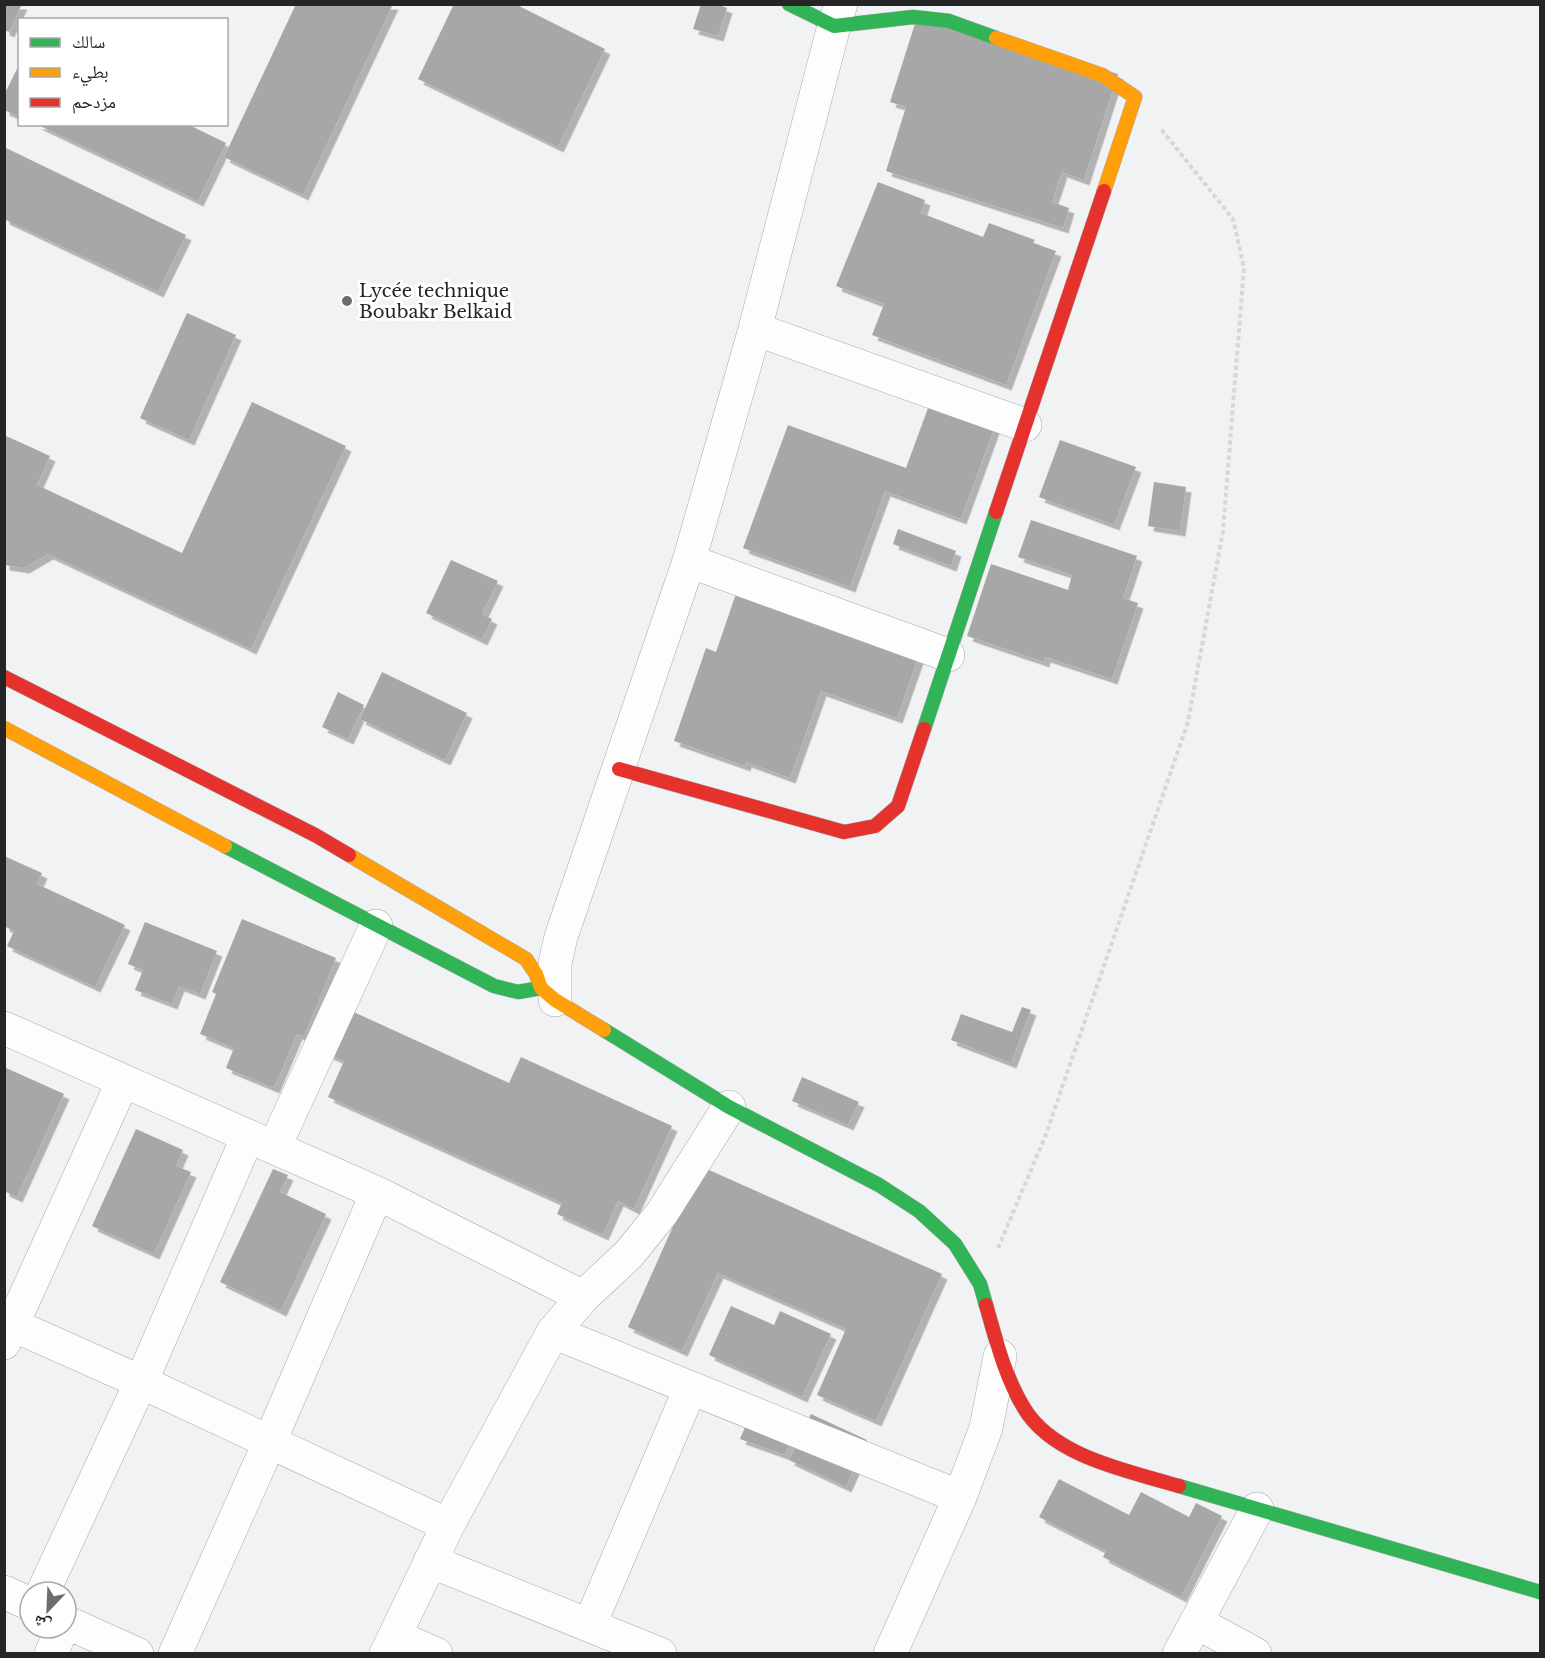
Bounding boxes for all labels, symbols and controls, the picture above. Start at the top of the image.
legend [18,18,228,126]
text: سالك [72,31,105,53]
text: بطيء [72,61,109,87]
text: مزدحم [72,91,116,114]
place label: Lycée technique Boubakr Belkaid [359,280,512,323]
marker: Lycée technique Boubakr Belkaid [340,294,354,308]
north arrow [18,1580,78,1640]
text: ش [30,1611,54,1636]

